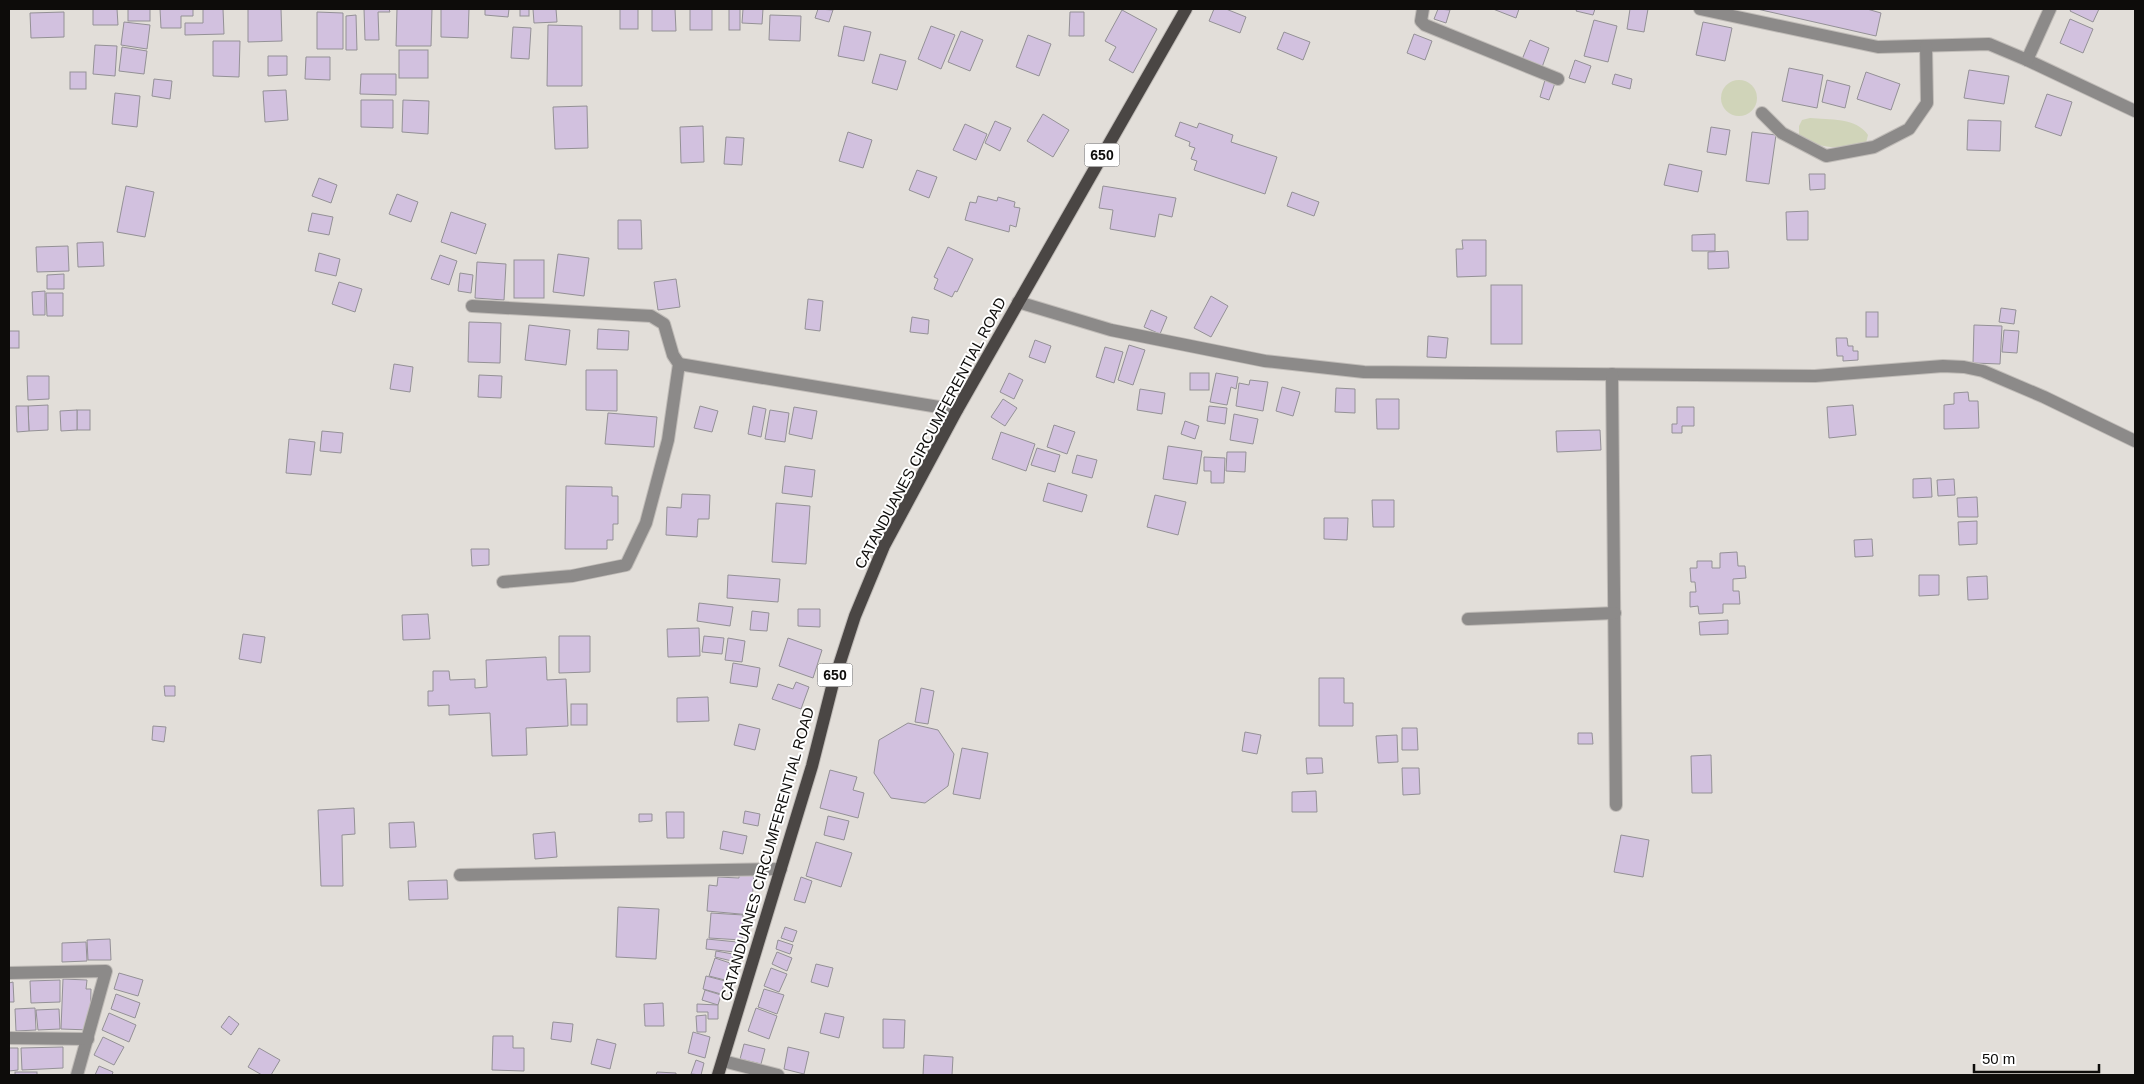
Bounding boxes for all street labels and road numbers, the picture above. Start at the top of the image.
road number: 650 [1084,144,1120,166]
street label: CATANDUANES CIRCUMFERENTIAL ROAD [851,294,1009,572]
road number: 650 [818,664,852,686]
street label: CATANDUANES CIRCUMFERENTIAL ROAD [717,705,817,1003]

